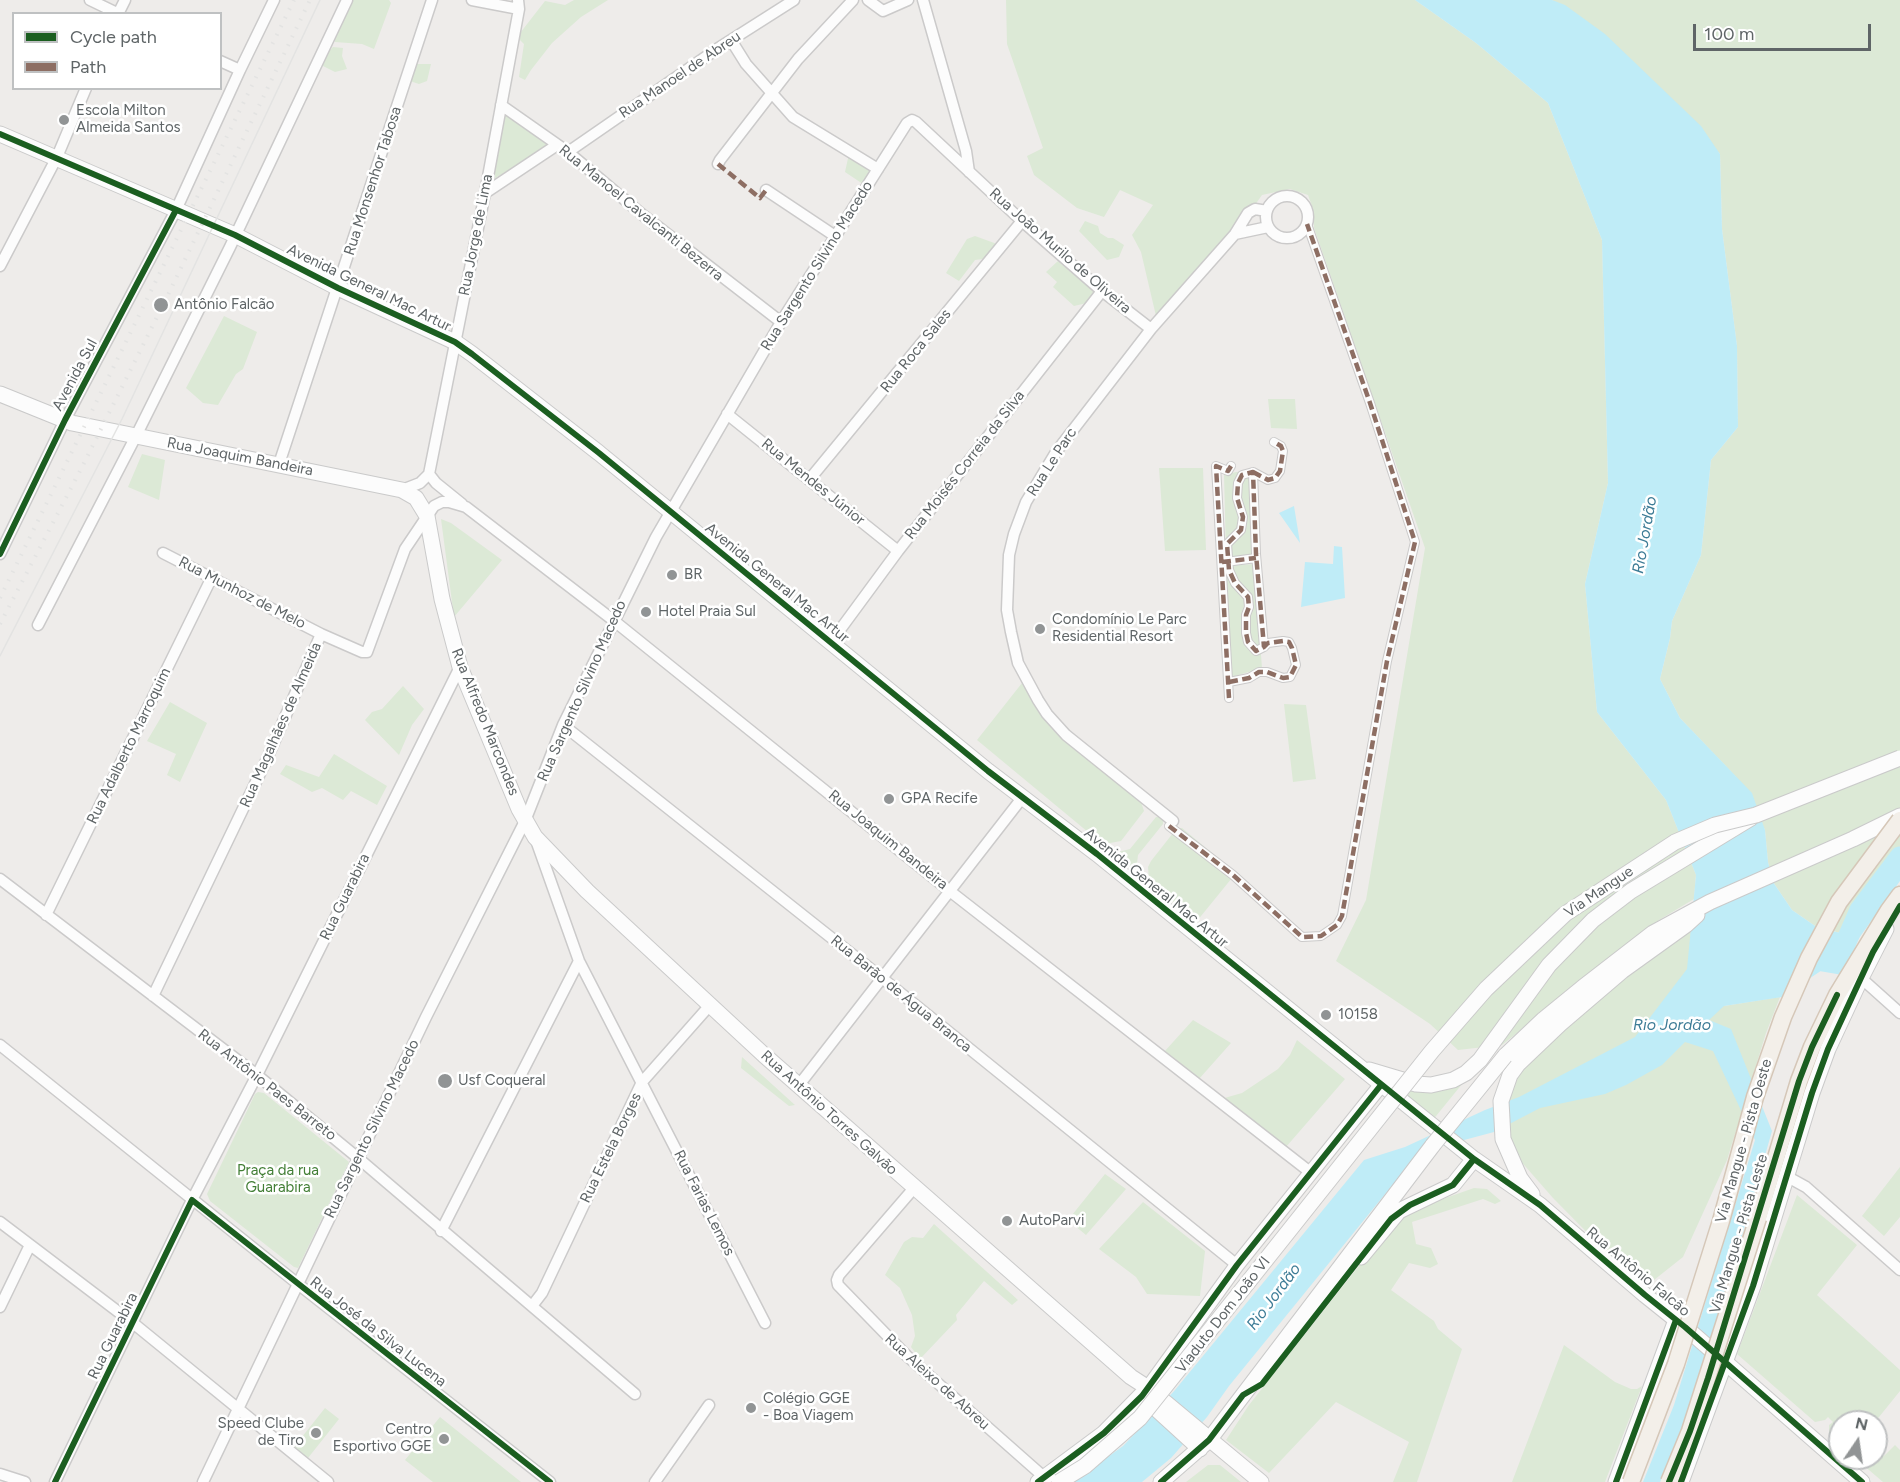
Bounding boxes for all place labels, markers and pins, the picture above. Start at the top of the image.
place label: Escola Milton Almeida Santos [76,102,181,137]
marker: Escola Milton Almeida Santos [57,113,71,127]
marker: Antônio Falcão [152,296,170,314]
place label: Antônio Falcão [174,296,275,314]
place label: BR [684,566,703,584]
marker: BR [665,568,679,582]
place label: Hotel Praia Sul [658,603,756,621]
marker: Hotel Praia Sul [639,605,653,619]
place label: Condomínio Le Parc Residential Resort [1052,611,1187,646]
marker: Condomínio Le Parc Residential Resort [1033,622,1047,636]
place label: GPA Recife [901,790,978,808]
marker: GPA Recife [882,792,896,806]
place label: 10158 [1338,1006,1378,1024]
marker: 10158 [1319,1008,1333,1022]
marker: Usf Coqueral [436,1072,454,1090]
place label: Usf Coqueral [458,1072,546,1090]
place label: AutoParvi [1019,1212,1084,1230]
marker: AutoParvi [1000,1214,1014,1228]
place label: Colégio GGE - Boa Viagem [763,1390,853,1425]
marker: Colégio GGE - Boa Viagem [744,1401,758,1415]
place label: Speed Clube de Tiro [218,1415,304,1450]
place label: Centro Esportivo GGE [333,1421,432,1456]
marker: Speed Clube de Tiro [309,1426,323,1440]
marker: Centro Esportivo GGE [437,1432,451,1446]

